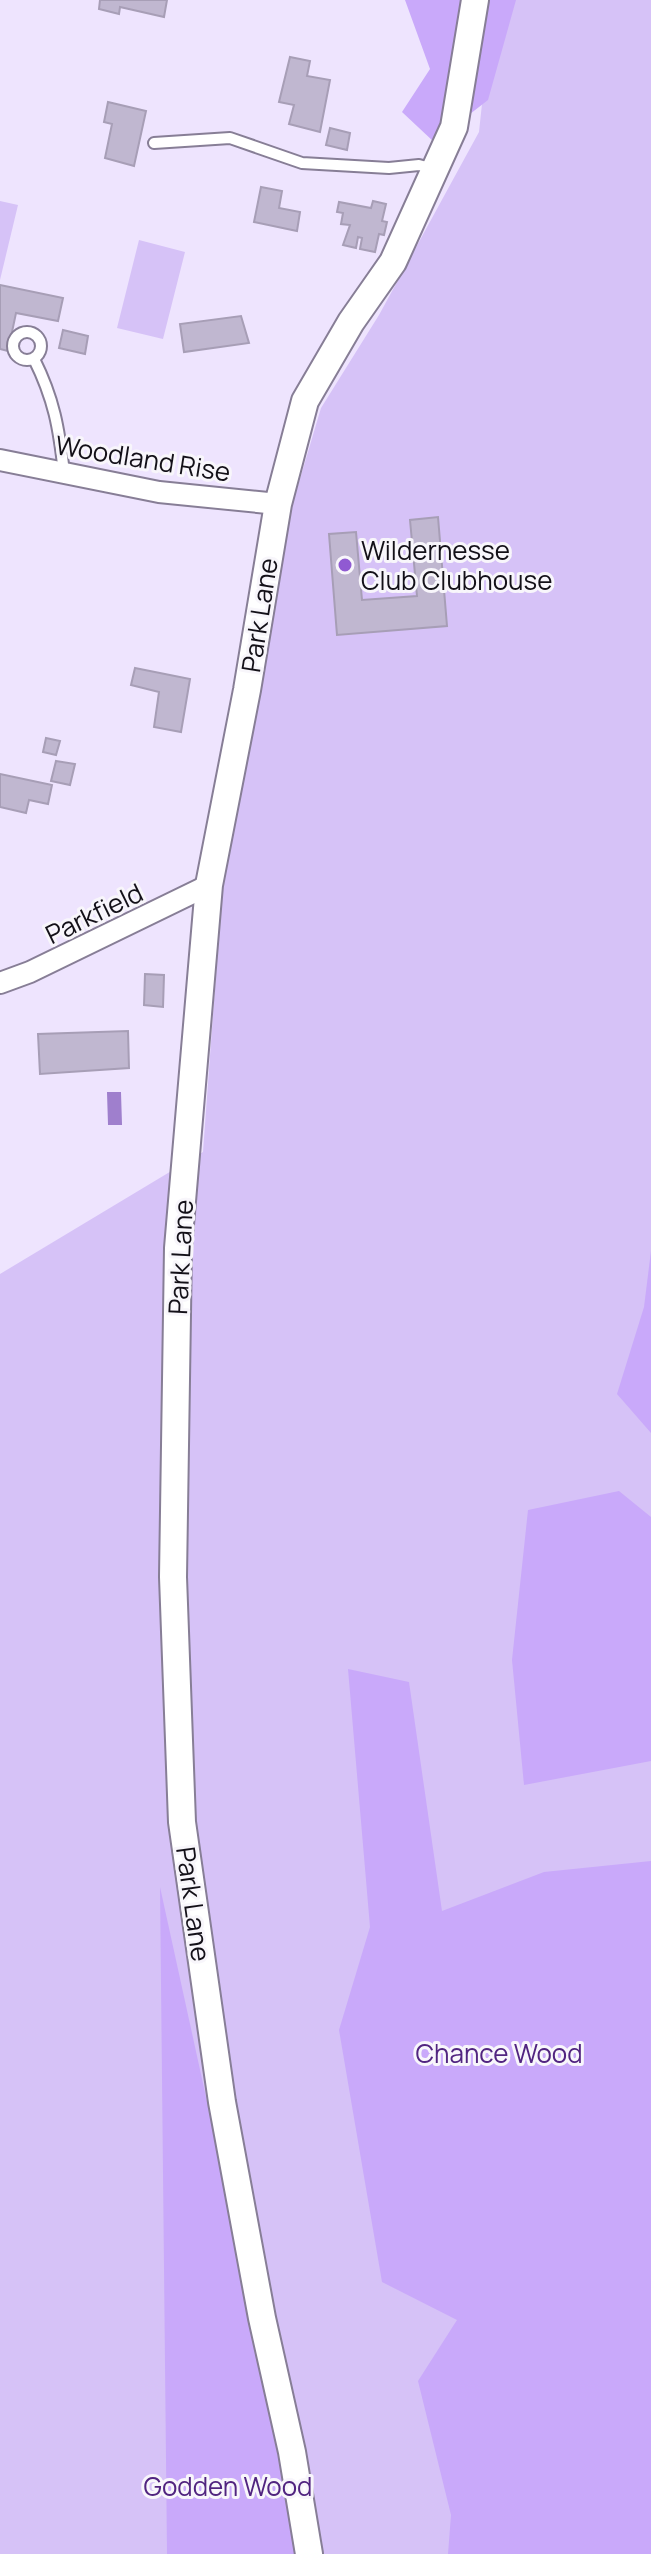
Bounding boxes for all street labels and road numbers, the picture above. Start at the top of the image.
street label: Woodland Rise [53,426,233,490]
street label: Park Lane [232,555,286,675]
street label: Parkfield [39,874,149,952]
street label: Park Lane [159,1198,201,1316]
street label: Park Lane [168,1844,220,1964]

